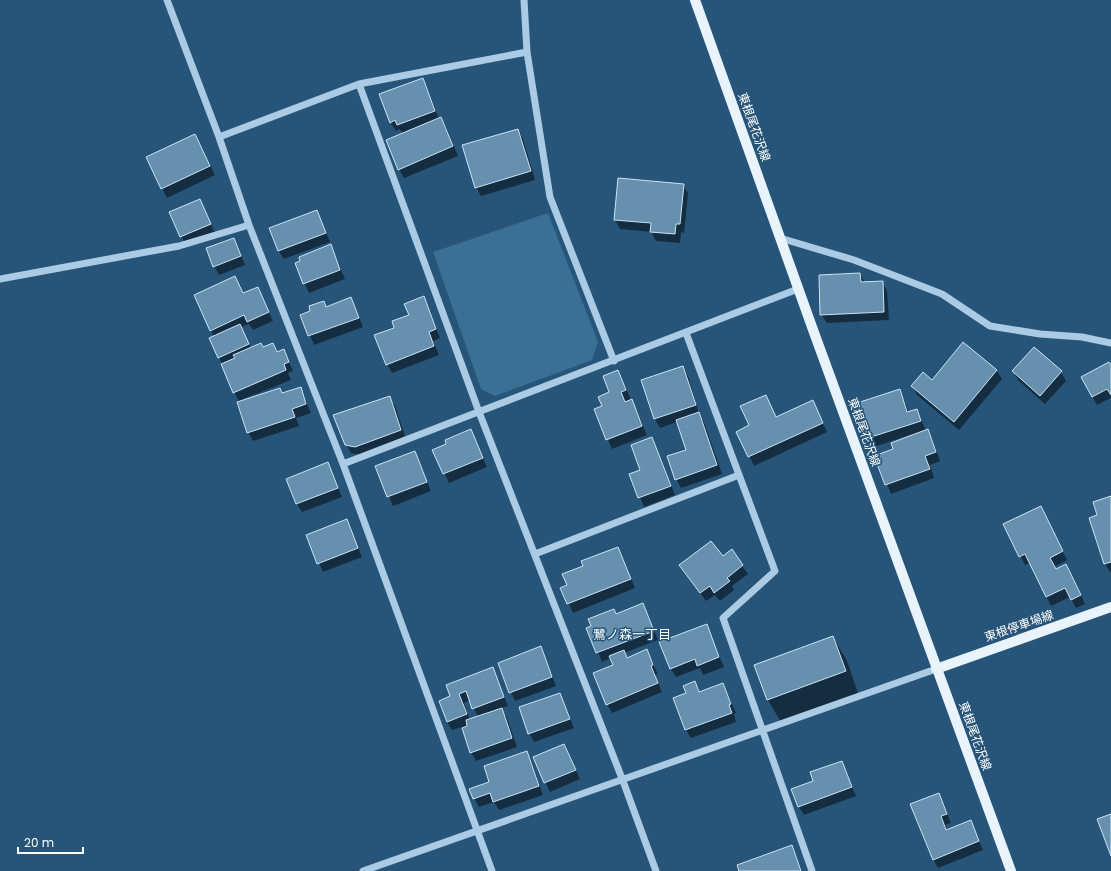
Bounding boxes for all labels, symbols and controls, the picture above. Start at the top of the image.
street label: 東根尾花沢線 [734,90,775,164]
street label: 東根尾花沢線 [844,395,885,469]
street label: 東根停車場線 [982,606,1056,645]
district label: 鷺ノ森一丁目 [593,625,671,644]
street label: 東根尾花沢線 [955,699,996,773]
scale bar [18,829,83,855]
text: 20 m [24,834,54,851]

